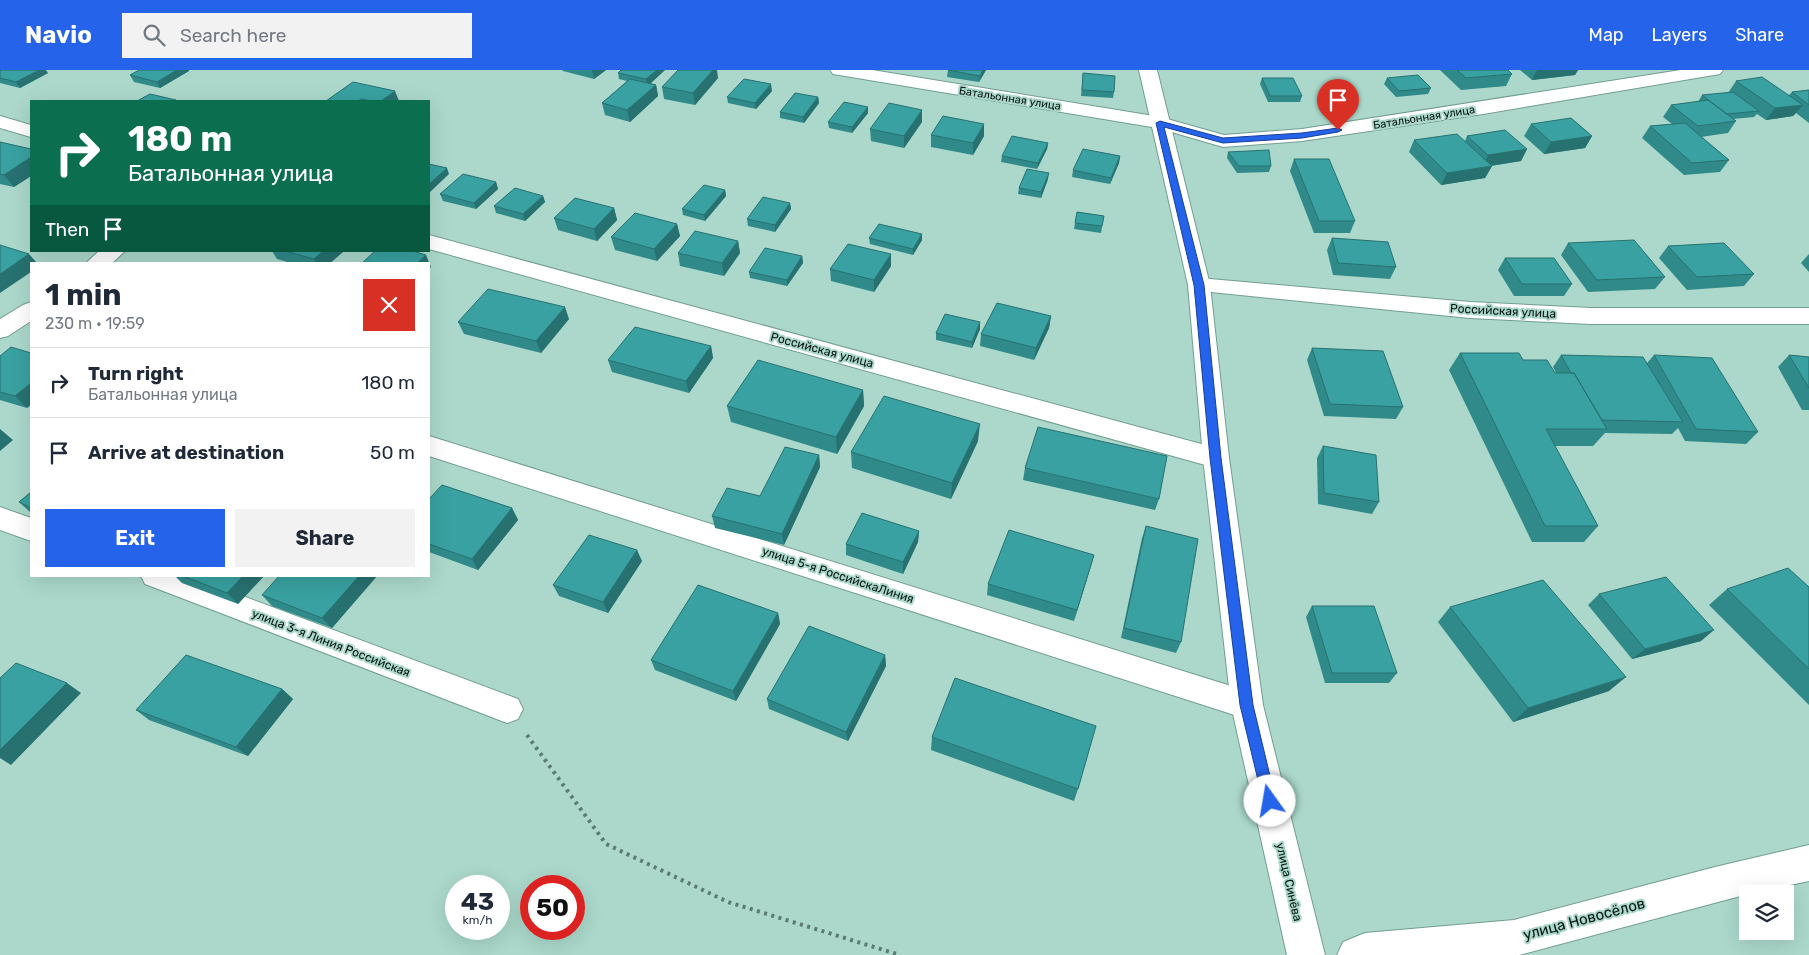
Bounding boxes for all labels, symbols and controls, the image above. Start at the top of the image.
search box [122,13,472,58]
text: Navio [25,21,92,49]
icon: search [140,21,168,49]
text: Search here [180,24,286,47]
text: Map [1589,24,1624,46]
text: Layers [1652,24,1707,46]
text: Share [1735,24,1784,46]
pin [1317,79,1359,130]
street label: Батальонная улица [958,84,1062,113]
icon: arrive [1324,86,1352,114]
street label: Батальонная улица [1372,103,1476,132]
text: 180 m [128,118,232,160]
icon: right [45,120,110,185]
text: Батальонная улица [128,160,334,187]
icon: arrive [99,215,127,243]
text: Then [45,218,89,241]
text: 1 min [45,277,122,313]
button: close [363,279,415,331]
street label: Российская улица [1450,301,1556,321]
text: 230 m · 19:59 [45,314,145,333]
street label: Российская улица [769,330,875,370]
text: Turn right [88,362,183,385]
icon: right [45,369,73,397]
text: 180 m [361,371,415,394]
text: Батальонная улица [88,385,238,404]
icon: arrive [45,439,73,467]
text: Arrive at destination [88,441,284,464]
text: 50 m [370,441,415,464]
button: Exit [45,509,225,567]
button: Share [235,509,415,567]
street label: улица 5-я РоссийскаЛиния [760,544,916,606]
street label: улица 3-я Линия Российская [250,606,412,680]
position arrow [1243,774,1295,826]
street label: улица Синёва [1273,841,1305,923]
speed limit sign: 50 [520,875,585,940]
map controls [1739,885,1794,940]
button: layers [1739,885,1794,940]
text: 43 [461,887,494,916]
street label: улица Новосёлов [1521,894,1647,944]
text: km/h [463,913,492,927]

